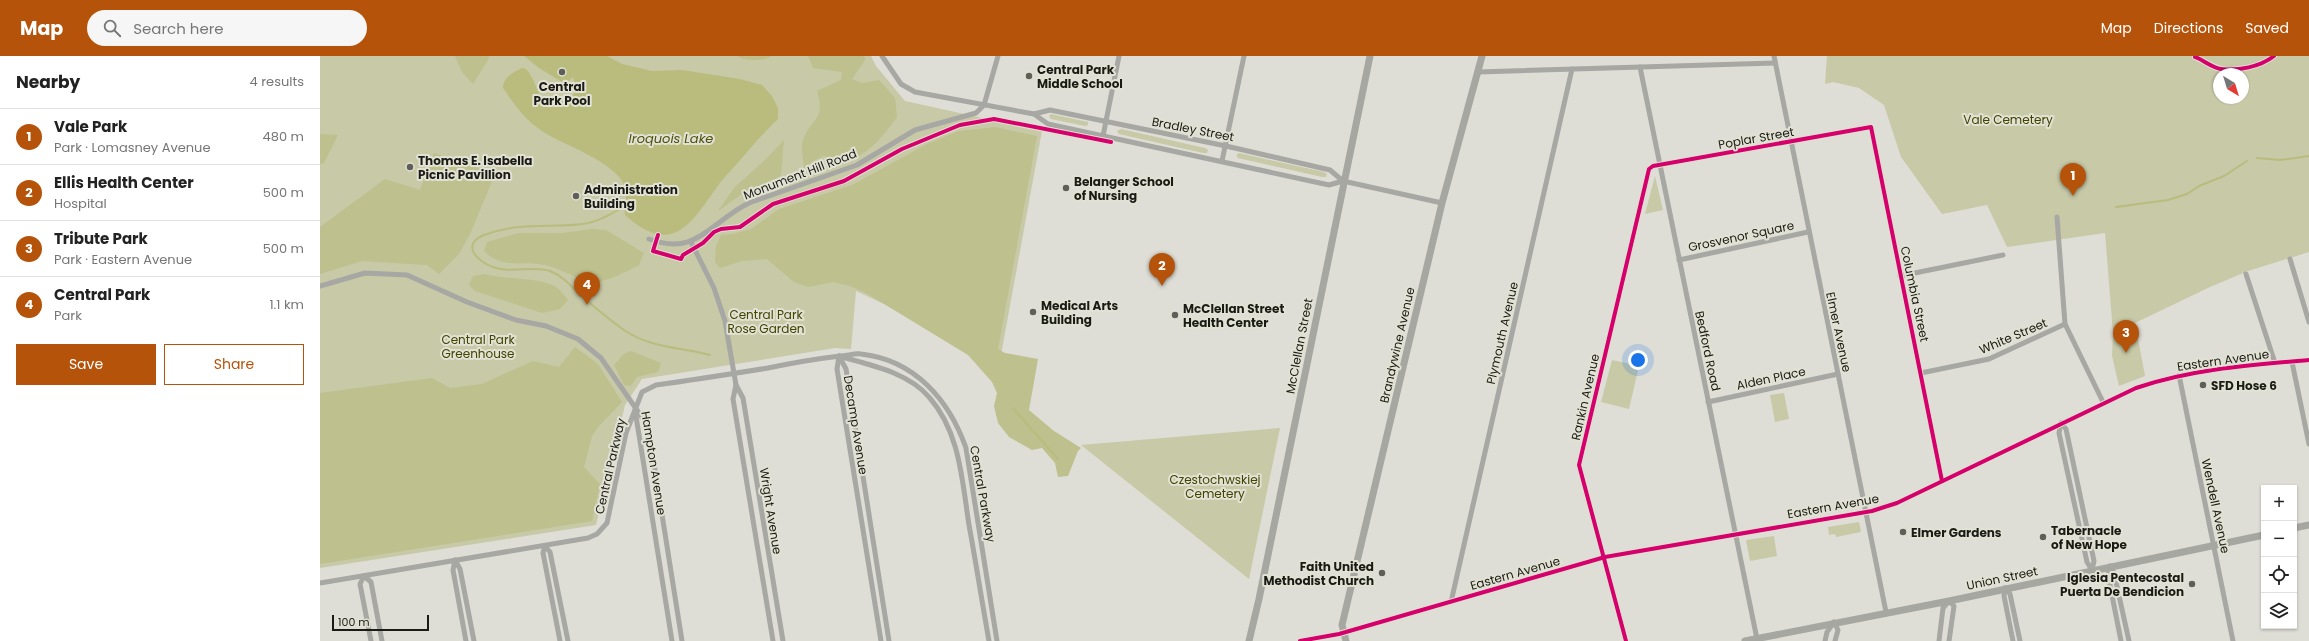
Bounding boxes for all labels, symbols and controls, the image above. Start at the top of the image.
search box [87,10,367,46]
text: Map [20,15,63,42]
icon: search [101,17,123,39]
text: Search here [133,18,224,39]
text: Map [2101,18,2132,38]
text: Directions [2154,18,2223,38]
text: Saved [2245,18,2289,38]
place label: Central Park Middle School [1037,61,1123,92]
marker: Central Park Pool [557,67,567,77]
north arrow [2213,68,2249,104]
text: Nearby [16,70,80,94]
marker: Central Park Middle School [1024,71,1034,81]
text: 4 results [250,72,304,91]
place label: Central Park Pool [533,78,591,109]
park label: Vale Cemetery [1963,111,2053,128]
street label: Bradley Street [1150,113,1236,145]
text: Vale Park [54,116,127,137]
street label: Poplar Street [1717,123,1795,153]
text: 1 [27,127,31,146]
text: 480 m [263,127,304,146]
water label: Iroquois Lake [629,129,713,148]
text: Park · Lomasney Avenue [54,138,210,157]
street label: Monument Hill Road [741,145,859,203]
place label: Thomas E. Isabella Picnic Pavillion [418,152,533,183]
marker: Thomas E. Isabella Picnic Pavillion [405,162,415,172]
pin: 1 [2060,163,2086,196]
text: Ellis Health Center [54,172,194,193]
place label: Belanger School of Nursing [1074,173,1174,204]
place label: Administration Building [584,181,678,212]
text: 2 [25,183,33,202]
text: 500 m [263,183,304,202]
marker: Belanger School of Nursing [1061,183,1071,193]
marker: Administration Building [571,191,581,201]
text: Hospital [54,194,107,213]
street label: Grosvenor Square [1686,216,1796,256]
text: Tribute Park [54,228,148,249]
text: 3 [25,239,33,258]
text: 500 m [263,239,304,258]
street label: Columbia Street [1897,245,1933,343]
text: Park · Eastern Avenue [54,250,192,269]
pin: 2 [1149,253,1175,286]
pin: 4 [574,272,600,305]
street label: Plymouth Avenue [1482,280,1522,386]
text: Central Park [54,284,150,305]
street label: Brandywine Avenue [1375,285,1419,405]
street label: Elmer Avenue [1822,290,1856,374]
text: 4 [25,295,33,314]
text: 1.1 km [269,295,304,314]
place label: Medical Arts Building [1041,297,1118,328]
street label: McClellan Street [1281,297,1317,395]
place label: McClellan Street Health Center [1183,300,1284,331]
text: Park [54,306,82,325]
park label: Central Park Rose Garden [727,306,805,337]
marker: Medical Arts Building [1028,307,1038,317]
street label: Bedford Road [1691,309,1725,393]
marker: McClellan Street Health Center [1170,310,1180,320]
street label: White Street [1976,314,2050,358]
pin: 3 [2113,320,2139,353]
park label: Central Park Greenhouse [441,331,515,362]
button: Save [16,344,156,385]
button: Share [164,344,304,385]
street label: Eastern Avenue [2176,345,2270,375]
your location [1628,350,1648,370]
street label: Rankin Avenue [1567,352,1603,442]
street label: Alden Place [1735,362,1807,394]
street label: Decamp Avenue [840,374,872,476]
place label: SFD Hose 6 [2211,377,2277,394]
marker: SFD Hose 6 [2198,380,2208,390]
street label: Hampton Avenue [637,410,671,516]
street label: Central Parkway [591,416,629,516]
street label: Central Parkway [966,444,1000,544]
street label: Wendell Avenue [2198,457,2234,555]
street label: Wright Avenue [756,466,786,556]
park label: Czestochwskiej Cemetery [1169,471,1261,502]
map controls [2261,485,2297,629]
button: + [2261,485,2297,521]
street label: Eastern Avenue [1786,490,1880,522]
button: − [2261,521,2297,557]
place label: Tabernacle of New Hope [2051,522,2127,553]
place label: Elmer Gardens [1911,524,2002,541]
marker: Elmer Gardens [1898,527,1908,537]
marker: Tabernacle of New Hope [2038,532,2048,542]
street label: Eastern Avenue [1468,552,1562,594]
button: locate [2261,557,2297,593]
place label: Faith United Methodist Church [1263,558,1374,589]
street label: Union Street [1965,562,2039,594]
marker: Faith United Methodist Church [1377,568,1387,578]
place label: Iglesia Pentecostal Puerta De Bendicion [2060,569,2184,600]
marker: Iglesia Pentecostal Puerta De Bendicion [2187,579,2197,589]
button: layers [2261,593,2297,629]
scale bar [332,613,429,632]
text: 100 m [338,614,370,630]

